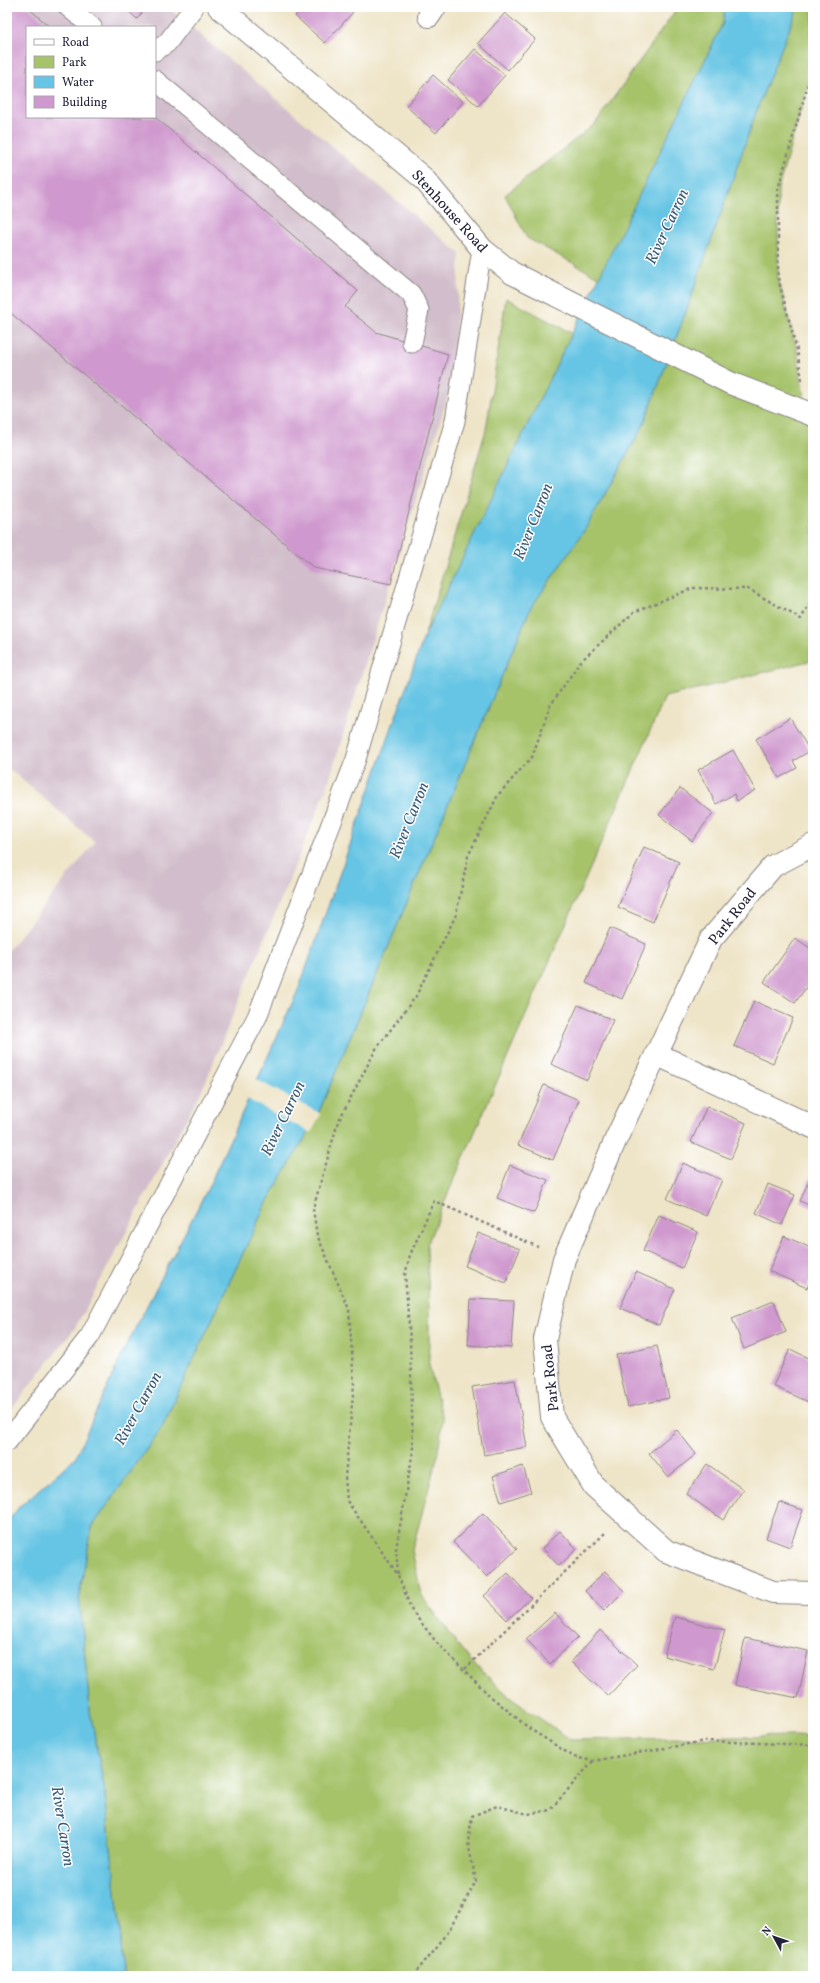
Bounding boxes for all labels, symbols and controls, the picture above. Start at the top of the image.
legend [26,26,156,118]
text: Road [62,35,89,51]
text: Park [62,55,87,71]
text: Water [62,75,94,91]
text: Building [62,95,107,111]
street label: Stenhouse Road [406,166,492,258]
water label: River Carron [641,186,695,268]
water label: River Carron [509,480,559,563]
water label: River Carron [385,779,435,862]
street label: Park Road [704,884,762,950]
water label: River Carron [256,1078,311,1160]
street label: Park Road [538,1343,565,1413]
water label: River Carron [110,1368,168,1450]
water label: River Carron [45,1785,79,1868]
north arrow [754,1917,794,1957]
text: N [759,1924,776,1939]

